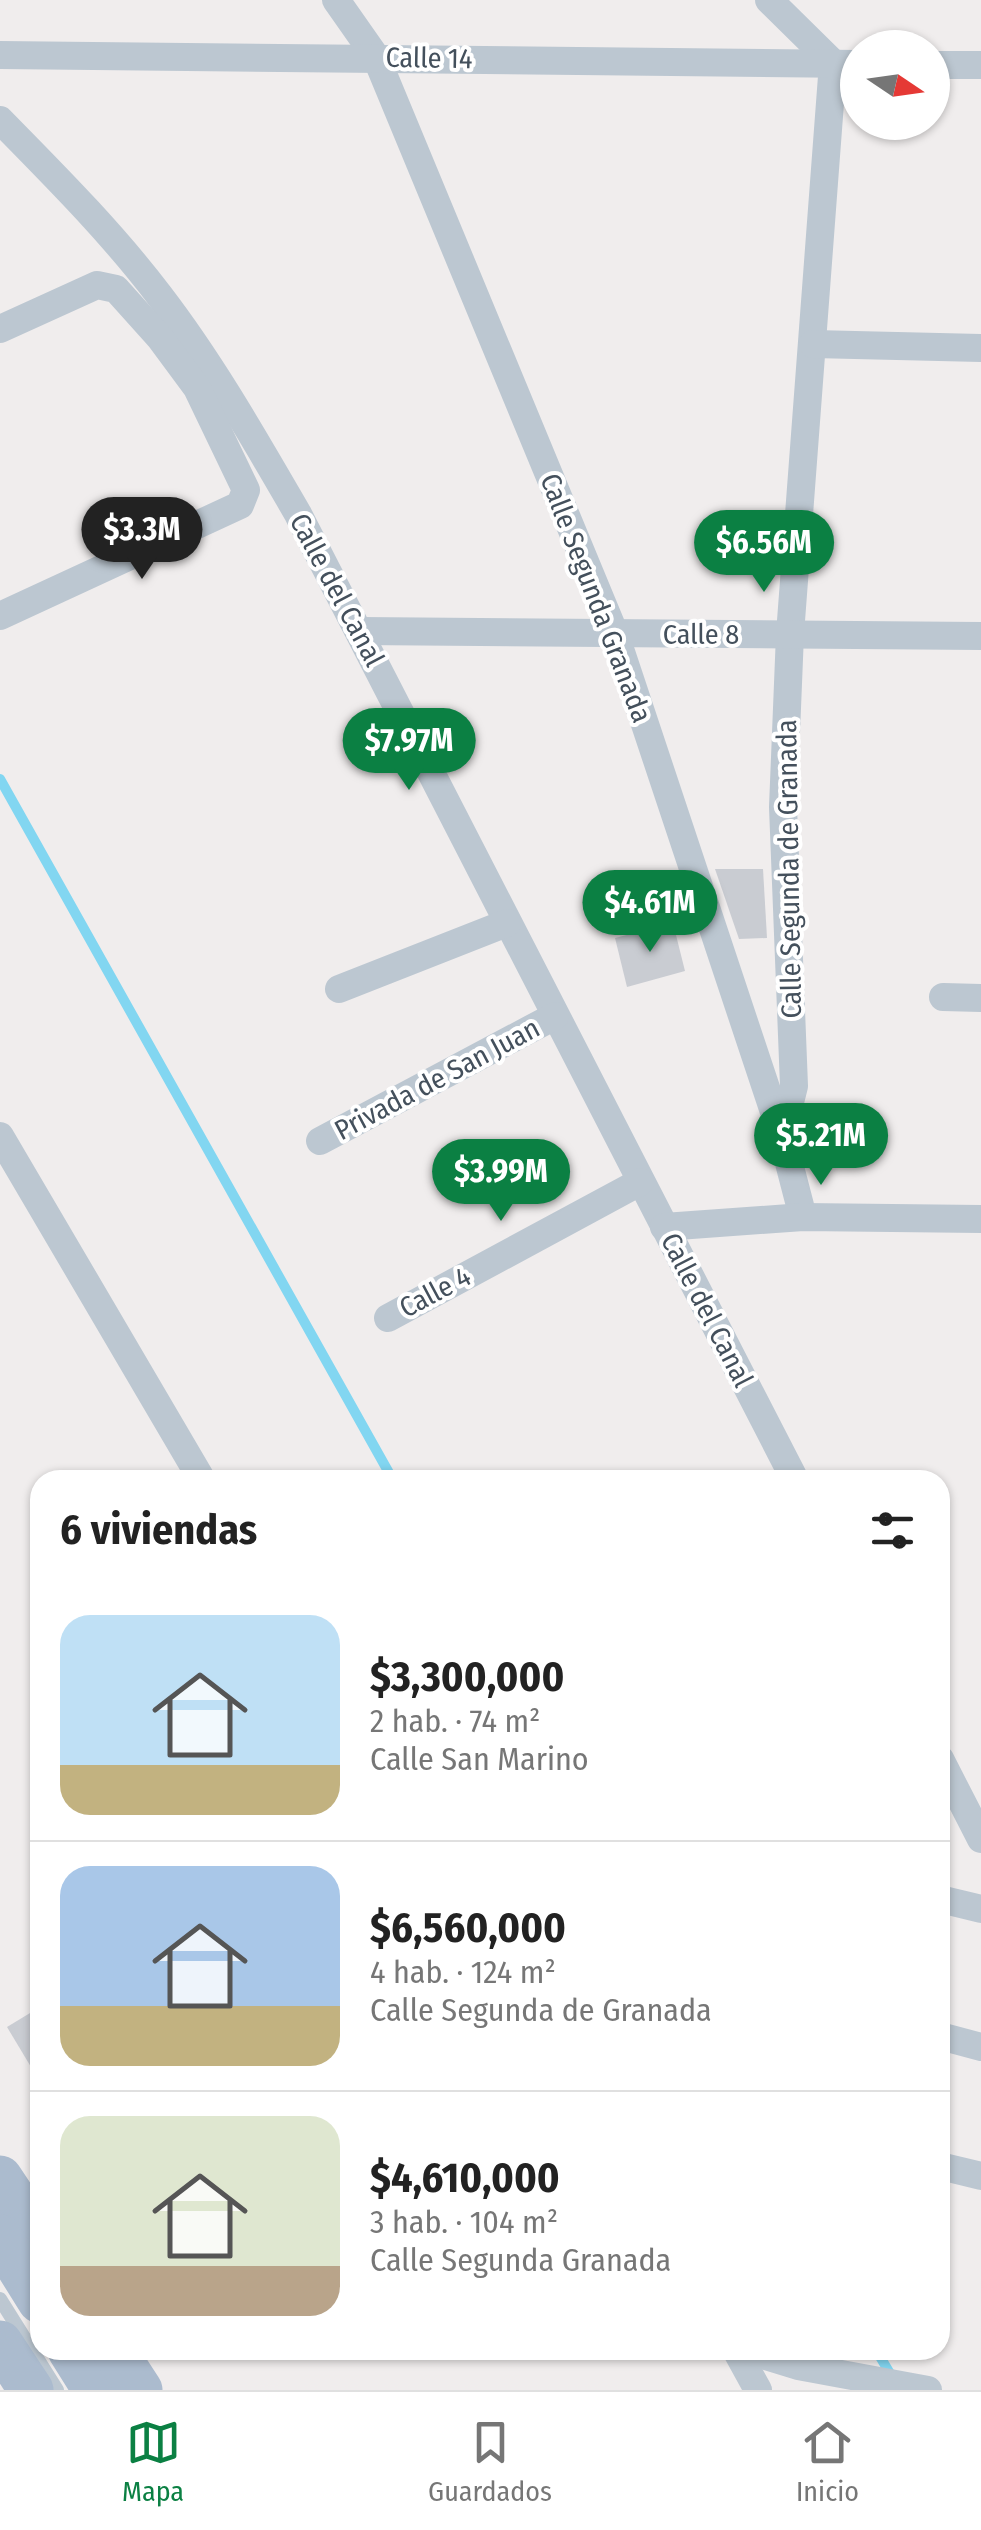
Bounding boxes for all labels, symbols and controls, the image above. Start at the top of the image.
north arrow [840,30,950,140]
map controls [840,30,950,140]
street label: Calle 14 [385,41,473,75]
street label: Calle Segunda Granada [533,469,659,727]
pin: $3.3M [72,497,212,582]
street label: Calle del Canal [283,508,391,672]
text: $3.3M [103,510,181,548]
pin: $6.56M [683,510,845,595]
text: $6.56M [716,523,812,561]
street label: Calle 8 [663,618,739,651]
pin: $7.97M [328,708,490,793]
street label: Calle Segunda de Granada [770,719,808,1019]
text: $7.97M [365,721,453,759]
pin: $4.61M [569,870,731,955]
text: $4.61M [604,883,696,921]
street label: Privada de San Juan [329,1011,545,1147]
pin: $5.21M [740,1103,902,1188]
text: $5.21M [776,1116,866,1154]
pin: $3.99M [420,1139,582,1224]
text: $3.99M [454,1152,548,1190]
street label: Calle del Canal [654,1227,760,1393]
street label: Calle 4 [394,1260,476,1324]
icon: filters [865,1503,920,1558]
text: 6 viviendas [60,1505,257,1555]
text: $3,300,000 [370,1652,564,1702]
icon: home [140,1655,260,1775]
text: 2 hab. · 74 m² [370,1702,540,1740]
text: Calle San Marino [370,1740,589,1778]
text: $6,560,000 [370,1903,566,1953]
icon: home [140,1906,260,2026]
text: 4 hab. · 124 m² [370,1953,556,1991]
text: Calle Segunda de Granada [370,1991,712,2029]
text: $4,610,000 [370,2153,560,2203]
icon: home [140,2156,260,2276]
text: 3 hab. · 104 m² [370,2203,558,2241]
text: Calle Segunda Granada [370,2241,671,2279]
tab: Mapa [122,2415,184,2508]
tab: Guardados [428,2415,552,2508]
tab: Inicio [796,2415,859,2508]

